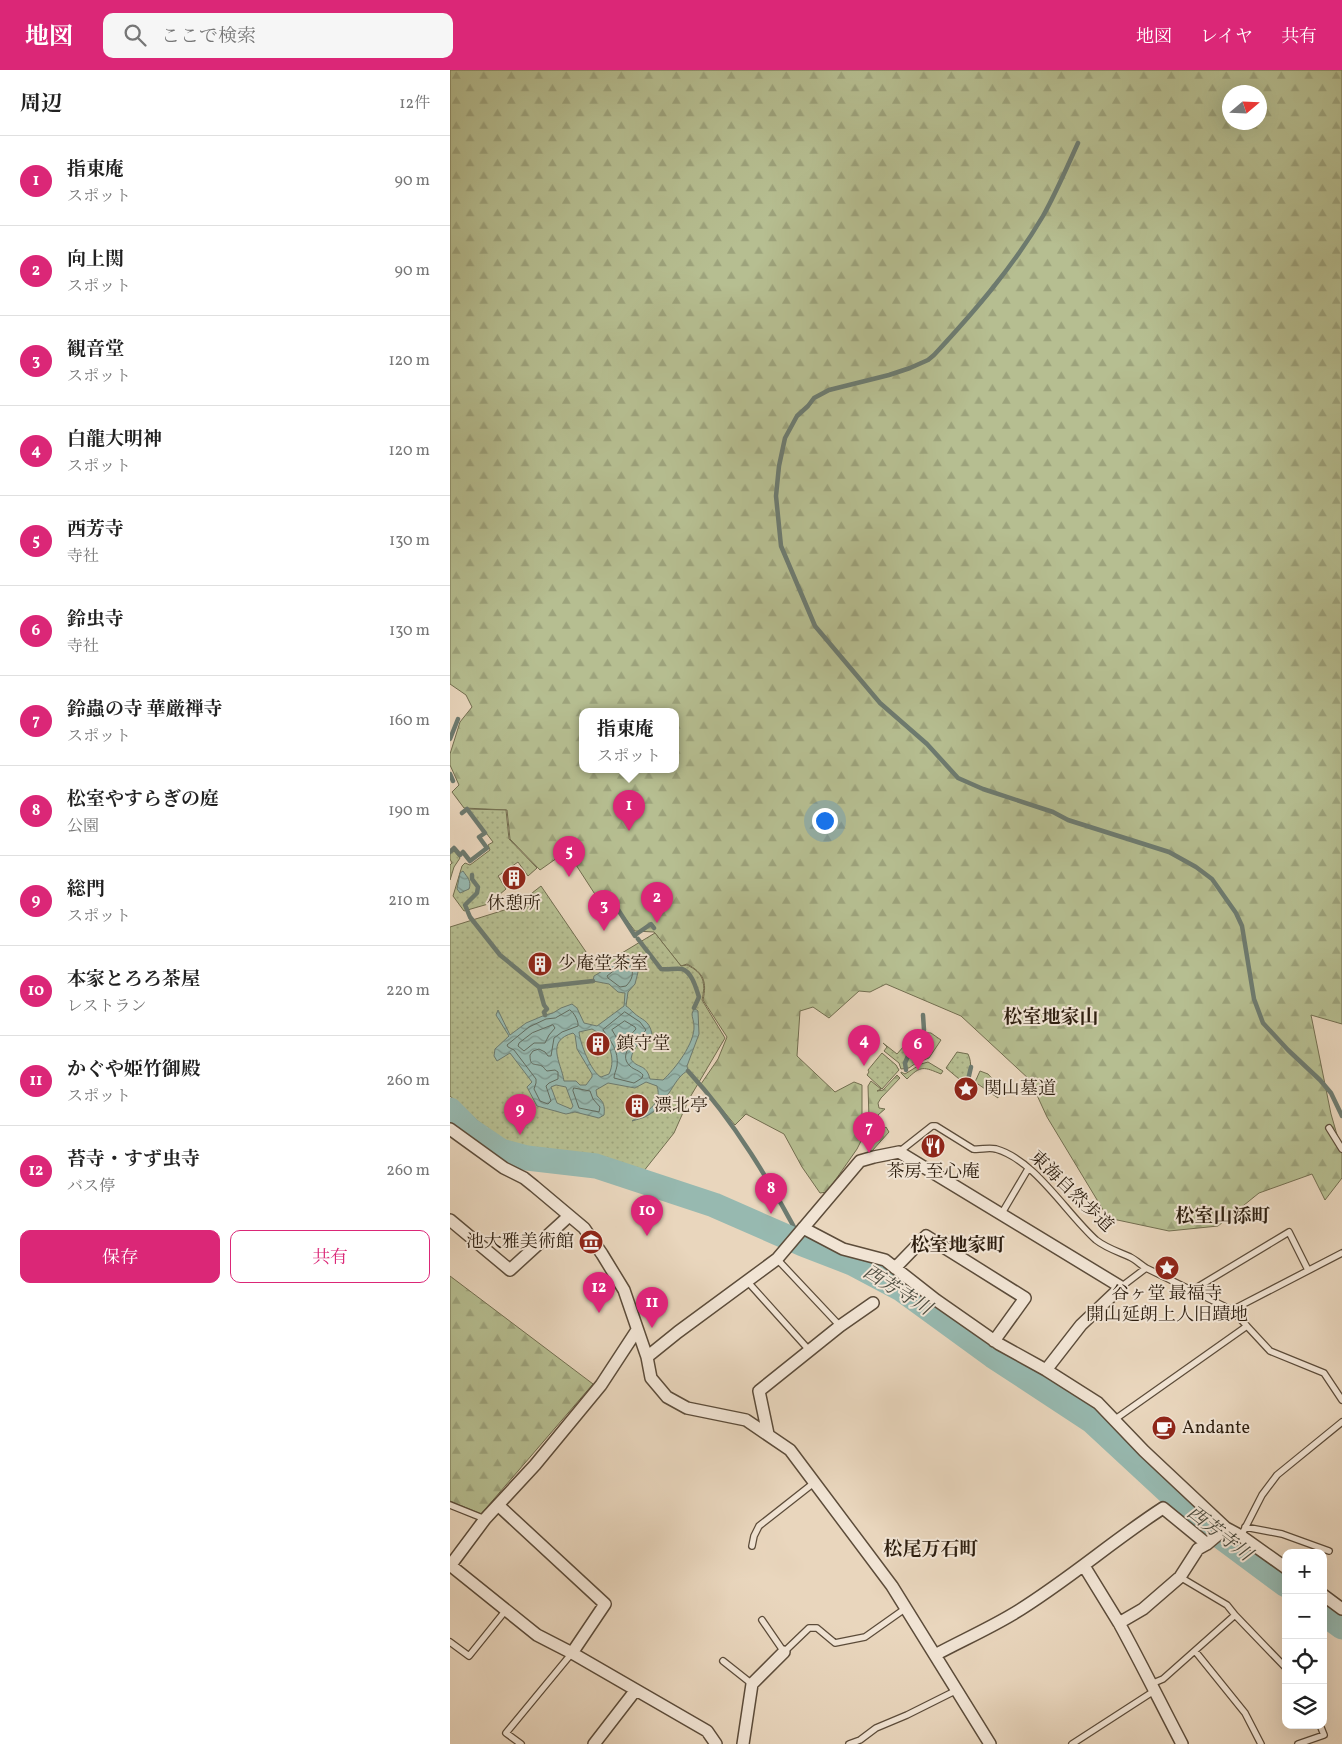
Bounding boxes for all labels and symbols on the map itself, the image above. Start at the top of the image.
north arrow [1222,85,1267,130]
pin: 1 [613,790,645,831]
your location [812,808,838,834]
pin: 5 [553,836,585,877]
building icon: 休憩所 [501,865,527,891]
pin: 2 [641,882,673,923]
pin: 3 [588,890,620,931]
place label: 休憩所 [487,892,541,917]
building icon: 少庵堂茶室 [527,951,553,977]
place label: 少庵堂茶室 [558,952,648,977]
district label: 松室地家山 [1003,1005,1099,1031]
pin: 4 [848,1025,880,1066]
pin: 6 [902,1029,934,1070]
building icon: 鎮守堂 [585,1031,611,1057]
place label: 鎮守堂 [616,1032,670,1057]
place icon: 関山墓道 [953,1076,979,1102]
place label: 関山墓道 [984,1077,1056,1102]
building icon: 漂北亭 [624,1093,650,1119]
pin: 9 [504,1094,536,1135]
place label: 漂北亭 [654,1094,708,1119]
pin: 7 [853,1112,885,1153]
restaurant icon: 茶房 至心庵 [920,1133,946,1159]
street label: 東海自然歩道 [1023,1145,1119,1239]
place label: 茶房 至心庵 [886,1160,980,1185]
pin: 8 [755,1173,787,1214]
pin: 10 [631,1195,663,1236]
district label: 松室山添町 [1175,1204,1271,1230]
museum icon: 池大雅美術館 [578,1229,604,1255]
place label: 池大雅美術館 [466,1230,574,1255]
district label: 松室地家町 [910,1233,1006,1259]
place icon: 谷ヶ堂 最福寺 開山延朗上人旧蹟地 [1154,1255,1180,1281]
water label: 西芳寺川 [858,1260,938,1323]
pin: 12 [583,1272,615,1313]
place label: 谷ヶ堂 最福寺 開山延朗上人旧蹟地 [1086,1282,1248,1328]
pin: 11 [636,1287,668,1328]
cafe icon: Andante [1151,1415,1177,1441]
place label: Andante [1182,1416,1250,1441]
water label: 西芳寺川 [1181,1500,1259,1569]
district label: 松尾万石町 [883,1537,979,1563]

